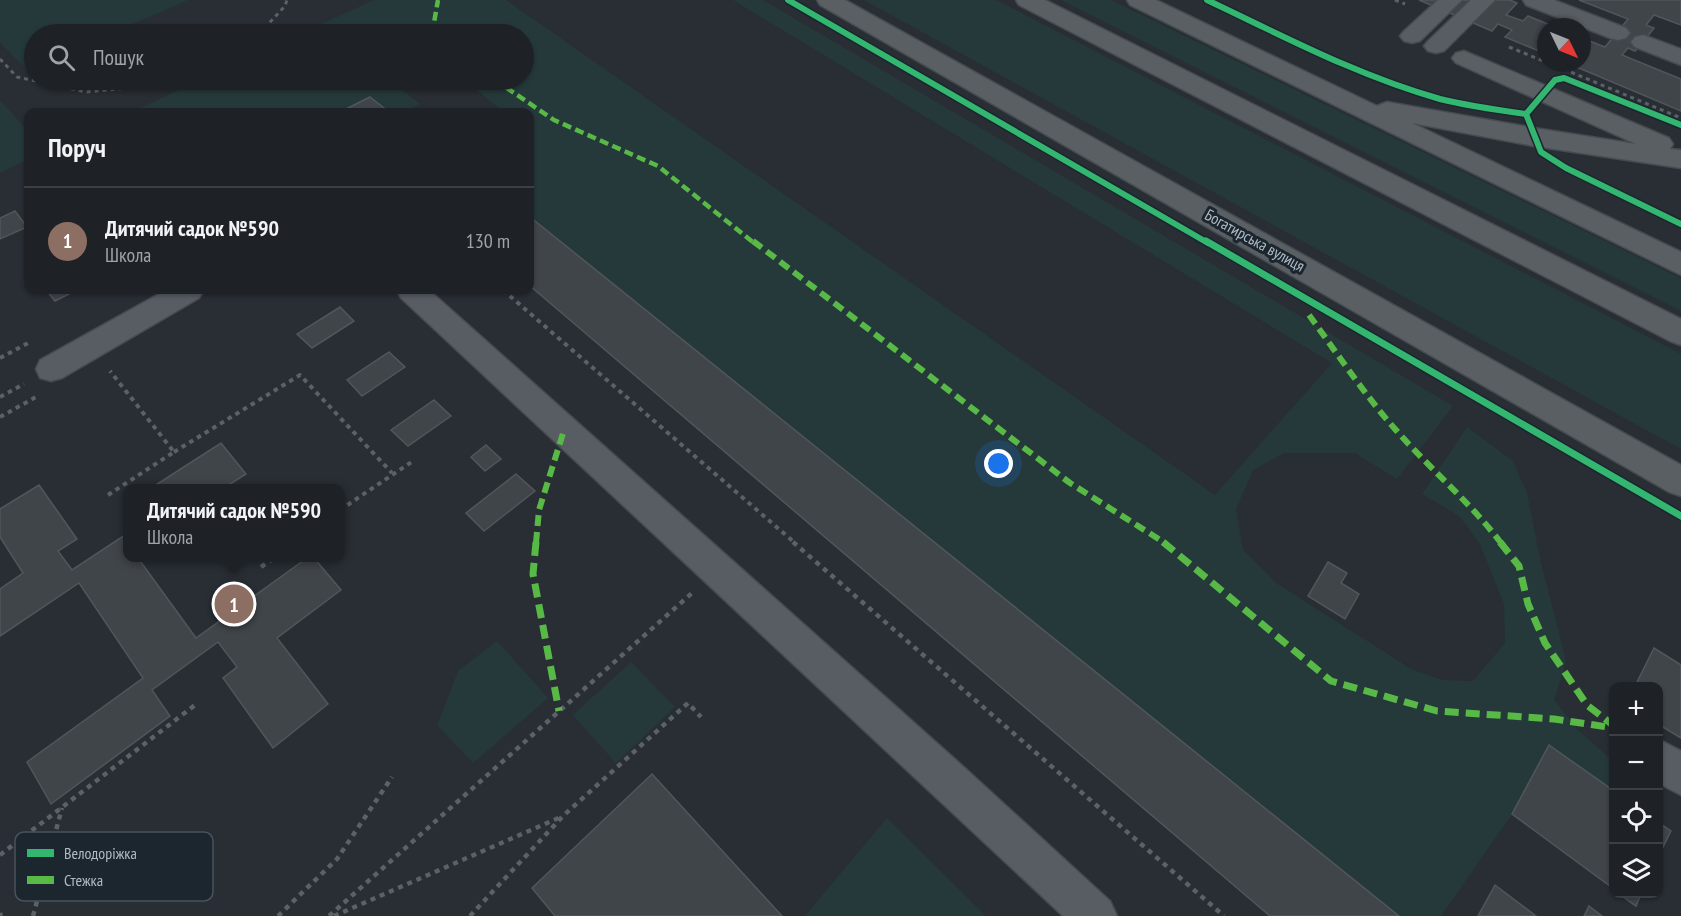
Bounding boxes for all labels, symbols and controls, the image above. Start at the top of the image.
north arrow [1537,18,1591,72]
search box [24,24,534,90]
icon: search [45,41,78,74]
text: Пошук [93,43,144,71]
text: Поруч [48,131,106,164]
street label: Богатирська вулиця [1202,204,1308,276]
text: Дитячий садок №590 [105,214,279,242]
text: 1 [63,228,72,254]
text: 130 m [466,228,510,254]
text: Школа [105,242,151,268]
your location [984,449,1013,478]
popup [123,484,345,562]
text: Дитячий садок №590 [147,496,321,524]
text: Школа [147,524,193,550]
pin: 1 [214,582,254,626]
map controls [1609,682,1663,898]
button: + [1609,682,1663,736]
button: − [1609,736,1663,790]
button: locate [1609,790,1663,844]
legend [15,832,213,901]
text: Велодоріжка [64,843,137,863]
button: layers [1609,844,1663,898]
text: Стежка [64,870,103,890]

